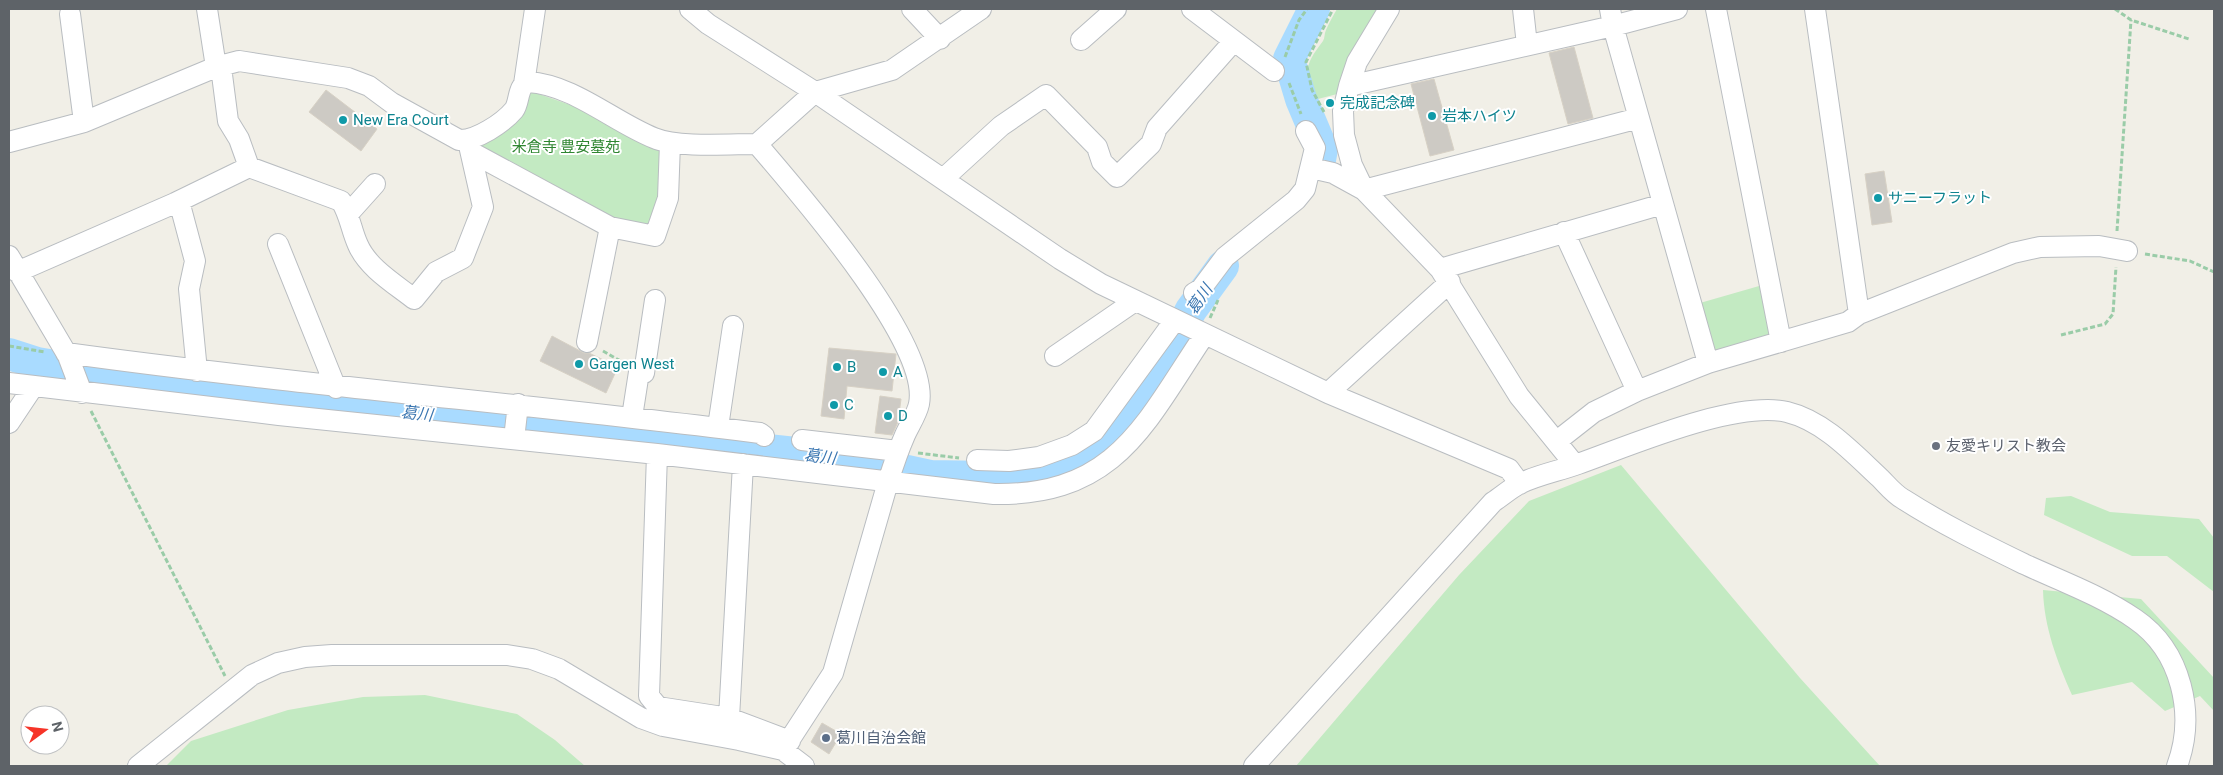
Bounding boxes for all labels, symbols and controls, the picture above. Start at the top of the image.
place label: 完成記念碑 [1340,94,1415,112]
marker: 完成記念碑 [1324,97,1336,109]
place label: 岩本ハイツ [1442,107,1517,125]
marker: 岩本ハイツ [1426,110,1438,122]
place label: New Era Court [353,111,449,129]
marker: New Era Court [337,114,349,126]
park label: 米倉寺 豊安墓苑 [512,138,620,156]
place label: サニーフラット [1888,189,1992,207]
marker: サニーフラット [1872,192,1884,204]
water label: 葛川 [1183,279,1217,318]
place label: Gargen West [589,355,674,373]
marker: Gargen West [573,358,585,370]
place label: B [847,358,856,376]
marker: B [831,361,843,373]
place label: A [893,363,903,381]
marker: A [877,366,889,378]
place label: C [844,396,854,414]
marker: C [828,399,840,411]
water label: 葛川 [400,402,436,425]
place label: D [898,407,908,425]
marker: D [882,410,894,422]
place label: 友愛キリスト教会 [1946,437,2066,455]
marker: 友愛キリスト教会 [1930,440,1942,452]
water label: 葛川 [803,445,839,468]
north arrow [20,705,70,755]
text: N [49,720,67,733]
place label: 葛川自治会館 [836,729,926,747]
marker: 葛川自治会館 [820,732,832,744]

